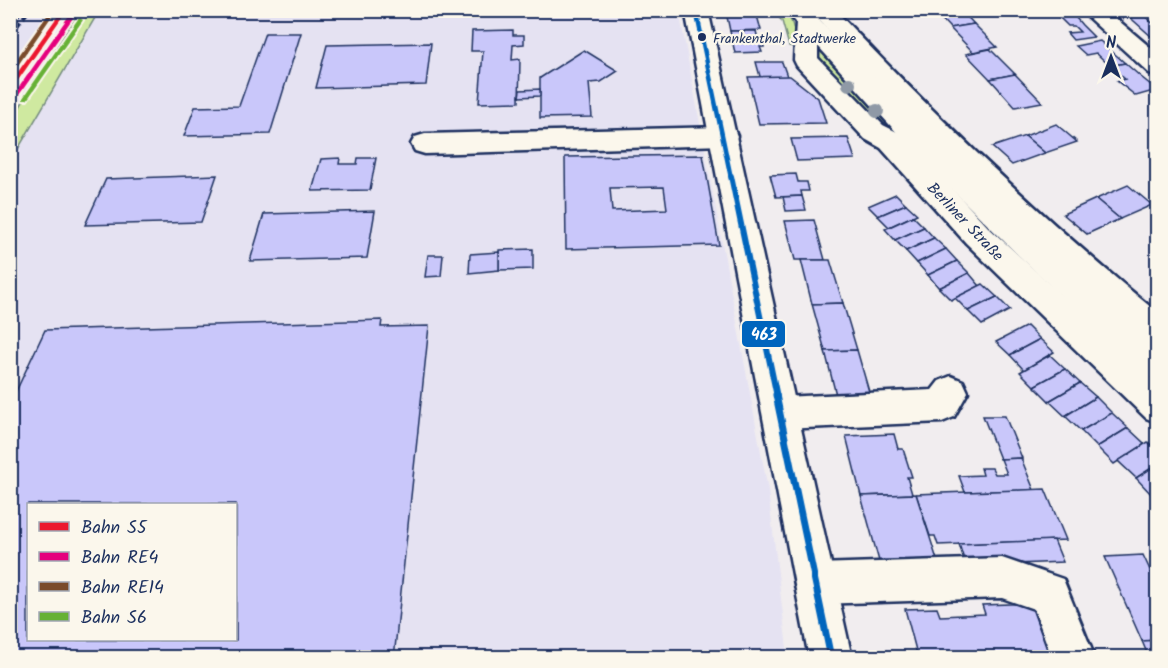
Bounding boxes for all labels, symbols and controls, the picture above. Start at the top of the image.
north arrow [1081,27,1141,87]
place label: Frankenthal, Stadtwerke [713,28,857,50]
marker: Frankenthal, Stadtwerke [696,31,708,43]
text: N [1106,31,1116,56]
street label: Berliner Straße [921,177,1009,267]
line badge: 463 [741,320,786,348]
text: 463 [751,323,777,348]
legend [27,503,237,641]
text: Bahn S5 [81,514,148,543]
text: Bahn RE4 [81,544,158,573]
text: Bahn RE14 [81,574,164,603]
text: Bahn S6 [81,604,147,633]

